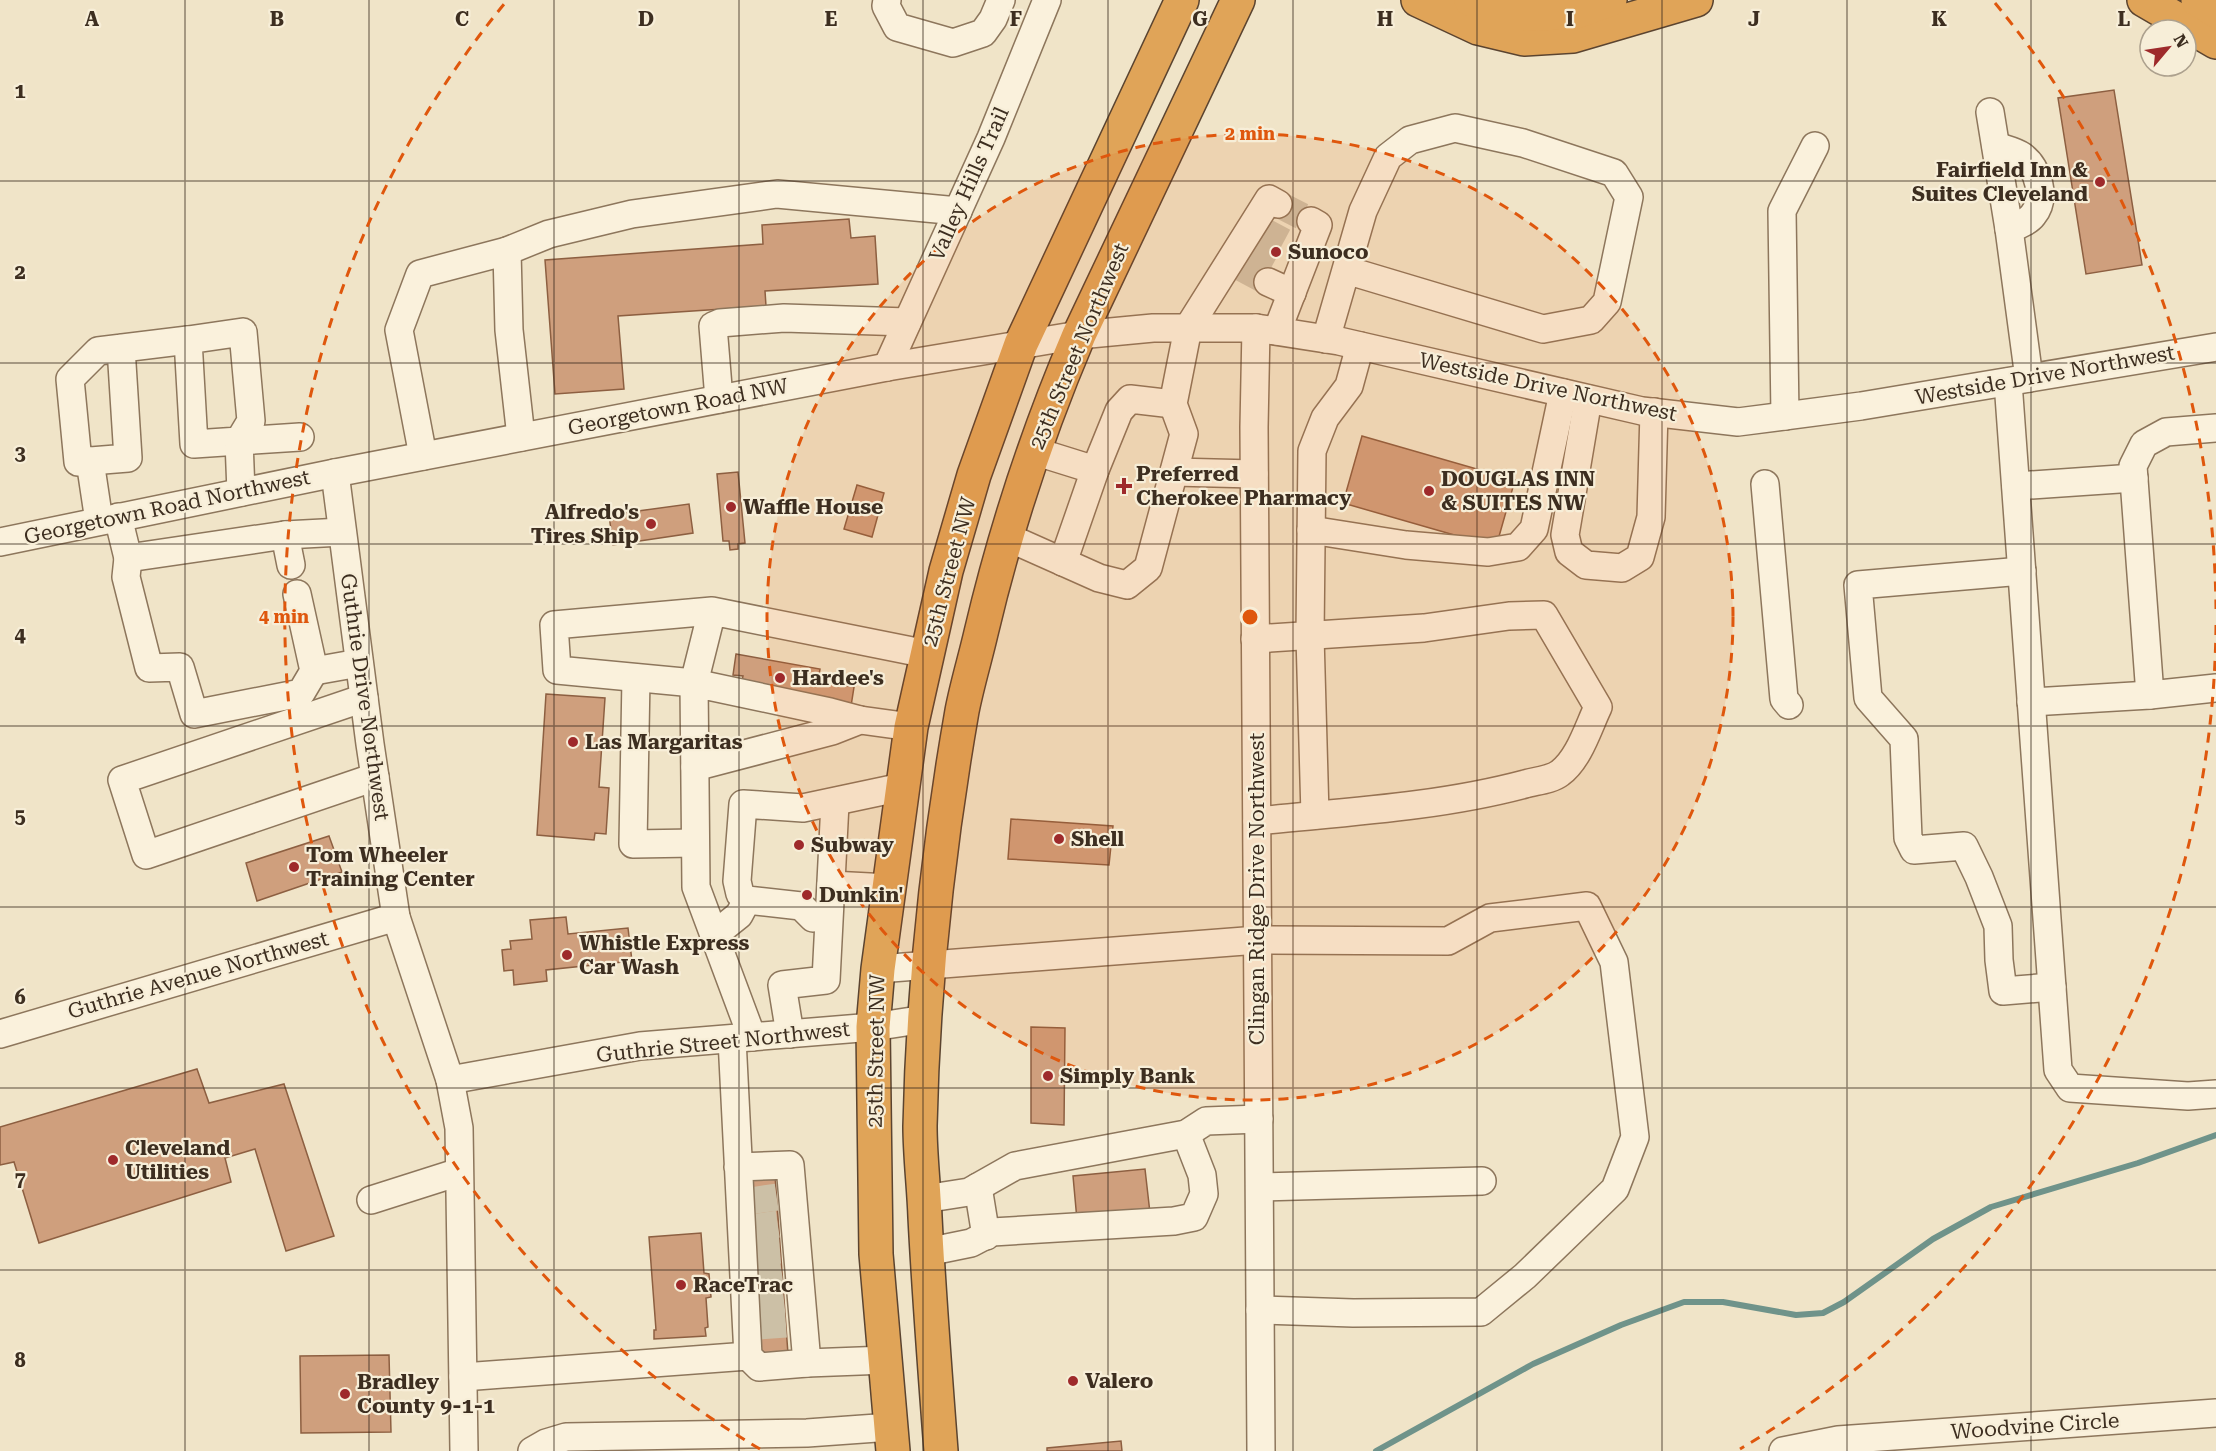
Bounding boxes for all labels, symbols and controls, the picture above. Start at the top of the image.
text: A [85,7,100,31]
text: B [270,7,284,31]
text: C [455,7,469,31]
text: D [638,7,654,31]
text: E [825,7,838,31]
text: F [1010,7,1022,31]
text: G [1192,7,1208,31]
text: H [1377,7,1393,31]
text: I [1566,7,1574,31]
text: J [1748,7,1760,31]
text: K [1931,7,1947,31]
text: L [2118,7,2131,31]
north arrow [2138,18,2198,78]
text: N [2169,31,2192,51]
text: 1 [14,79,26,103]
street label: Valley Hills Trail [924,103,1014,265]
text: 2 min [1225,123,1275,144]
place label: Fairfield Inn & Suites Cleveland [1912,158,2088,206]
marker: Fairfield Inn & Suites Cleveland [2093,175,2107,189]
street label: 25th Street Northwest [1025,239,1133,453]
place label: Sunoco [1288,240,1368,264]
marker: Sunoco [1269,245,1283,259]
text: 2 [14,260,26,284]
street label: Westside Drive Northwest [1914,340,2177,410]
street label: Westside Drive Northwest [1417,348,1679,426]
street label: Georgetown Road NW [566,374,791,440]
text: 3 [14,441,26,465]
place label: Preferred Cherokee Pharmacy [1136,462,1352,510]
street label: Georgetown Road Northwest [22,465,312,549]
place label: DOUGLAS INN & SUITES NW [1441,467,1595,515]
marker: Preferred Cherokee Pharmacy [1117,479,1131,493]
marker: DOUGLAS INN & SUITES NW [1422,484,1436,498]
street label: 25th Street NW [917,494,981,649]
place label: Waffle House [743,495,883,519]
place label: Alfredo's Tires Ship [531,500,639,548]
marker: Waffle House [724,500,738,514]
marker: Alfredo's Tires Ship [644,517,658,531]
street label: Guthrie Drive Northwest [336,572,394,822]
text: 4 min [259,606,309,627]
centre of rings [1240,607,1260,627]
text: 4 [14,623,26,647]
place label: Hardee's [792,666,884,690]
marker: Hardee's [773,671,787,685]
place label: Las Margaritas [585,730,743,754]
street label: Clingan Ridge Drive Northwest [1245,732,1269,1045]
marker: Las Margaritas [566,735,580,749]
text: 5 [14,804,26,828]
place label: Shell [1071,827,1124,851]
marker: Shell [1052,832,1066,846]
place label: Subway [811,833,894,857]
marker: Subway [792,838,806,852]
place label: Tom Wheeler Training Center [306,843,475,891]
marker: Tom Wheeler Training Center [287,860,301,874]
place label: Dunkin' [819,883,904,907]
marker: Dunkin' [800,888,814,902]
street label: Guthrie Avenue Northwest [65,926,331,1024]
place label: Whistle Express Car Wash [579,931,750,979]
marker: Whistle Express Car Wash [560,948,574,962]
street label: 25th Street NW [863,973,889,1128]
text: 6 [14,985,26,1009]
street label: Guthrie Street Northwest [595,1017,851,1067]
place label: Simply Bank [1060,1064,1196,1088]
marker: Simply Bank [1041,1069,1055,1083]
place label: Cleveland Utilities [125,1136,230,1184]
marker: Cleveland Utilities [106,1153,120,1167]
text: 7 [14,1167,26,1191]
place label: RaceTrac [693,1273,793,1297]
marker: RaceTrac [674,1278,688,1292]
text: 8 [14,1348,26,1372]
place label: Valero [1085,1369,1153,1393]
place label: Bradley County 9-1-1 [357,1370,495,1418]
marker: Valero [1066,1374,1080,1388]
marker: Bradley County 9-1-1 [338,1387,352,1401]
street label: Woodvine Circle [1950,1408,2120,1444]

